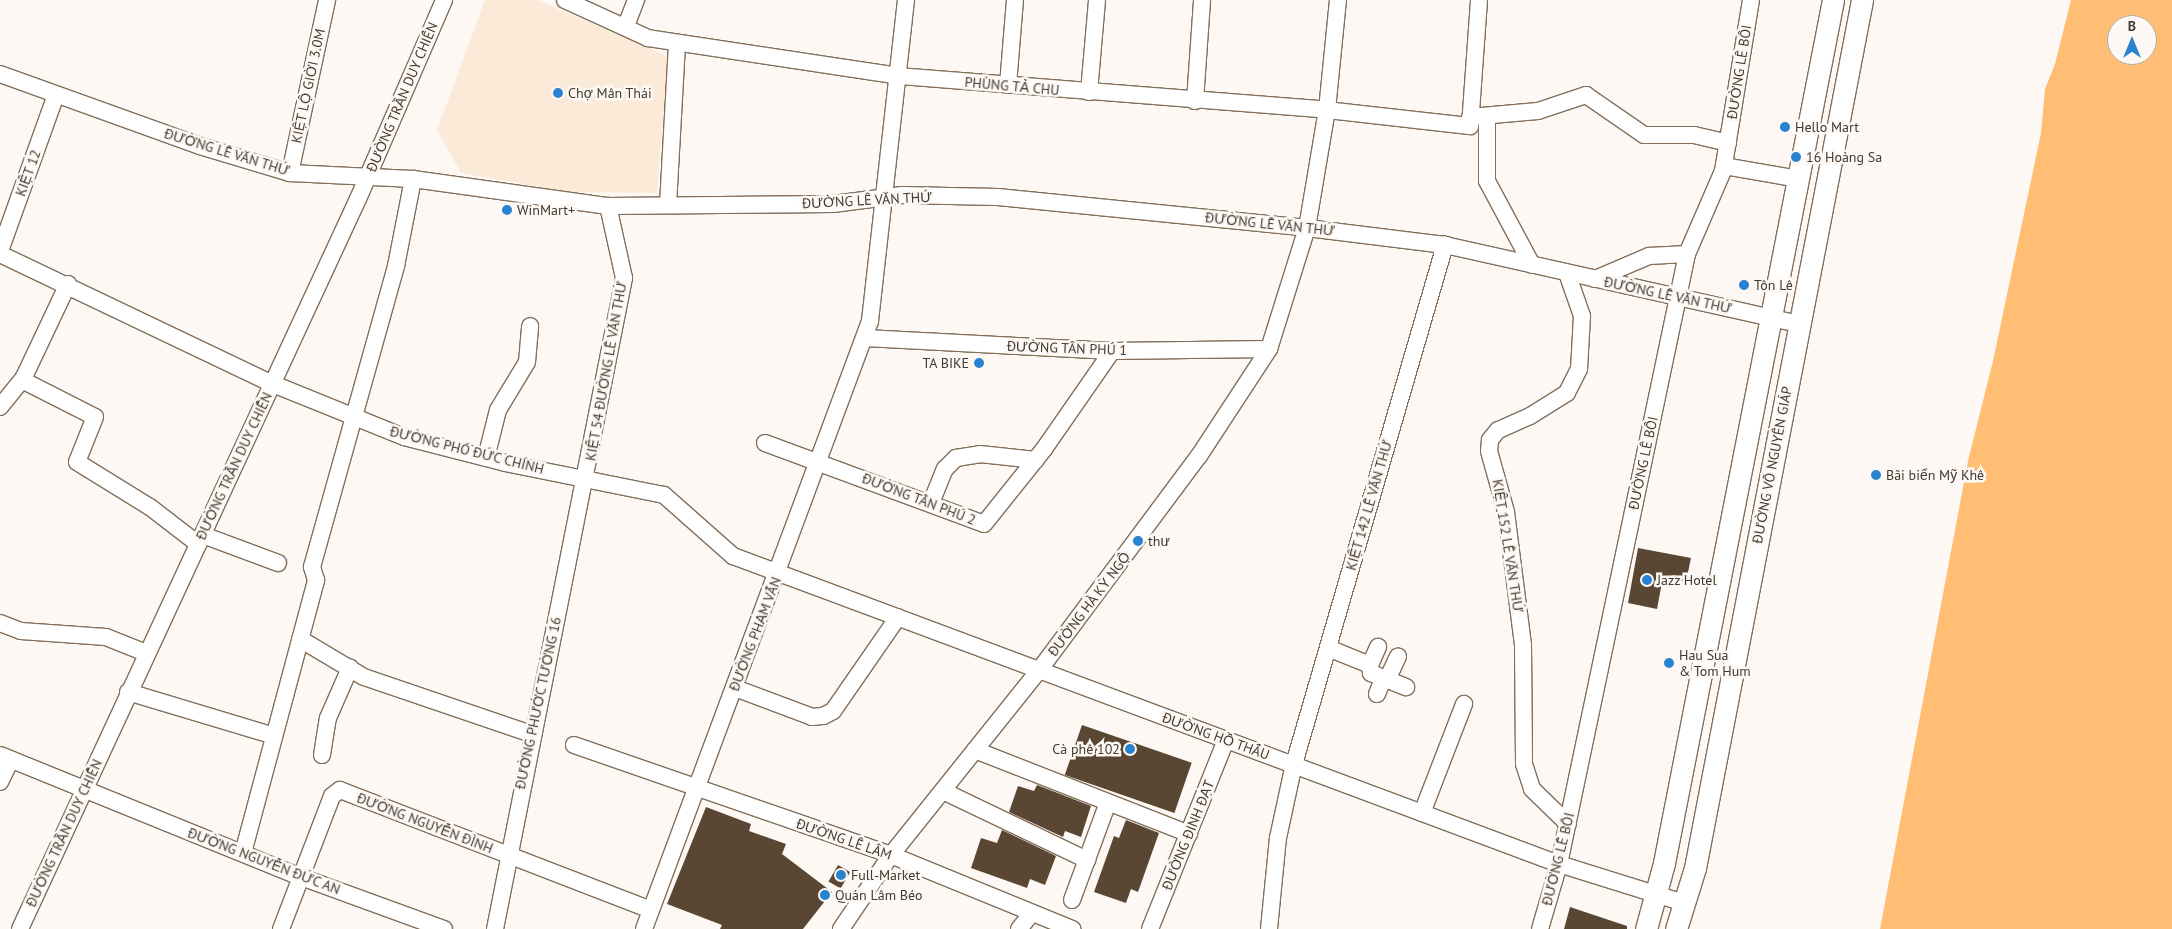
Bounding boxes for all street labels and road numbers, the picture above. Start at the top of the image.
street label: ĐƯỜNG TRẦN DUY CHIẾN [363,19,441,175]
street label: ĐƯỜNG LÊ BÔI [1723,24,1755,120]
street label: KIỆT LỘ GIỜI 3.0M [288,27,328,145]
street label: PHÙNG TẢ CHU [964,73,1060,99]
street label: ĐƯỜNG LÊ VĂN THỨ [162,125,292,179]
street label: KIỆT 12 [12,147,44,199]
street label: ĐƯỜNG LÊ VĂN THỨ [801,188,933,212]
street label: ĐƯỜNG LÊ VĂN THỨ [1204,209,1336,239]
street label: ĐƯỜNG LÊ VĂN THỨ [1602,273,1734,317]
street label: KIỆT 54 ĐƯỜNG LÊ VĂN THỨ [582,279,630,463]
street label: ĐƯỜNG TÂN PHÚ 1 [1006,337,1128,359]
street label: ĐƯỜNG VÕ NGUYÊN GIÁP [1748,385,1796,545]
street label: ĐƯỜNG TRẦN DUY CHIẾN [192,389,276,543]
street label: ĐƯỜNG LÊ BÔI [1625,415,1661,511]
street label: ĐƯỜNG PHÓ ĐỨC CHÍNH [388,423,546,477]
street label: KIỆT 142 LÊ VĂN THỨ [1342,437,1396,573]
street label: ĐƯỜNG TÂN PHÚ 2 [860,470,978,528]
street label: KIỆT 152 LÊ VĂN THỨ [1489,477,1527,615]
street label: ĐƯỜNG HÀ KỲ NGỘ [1044,548,1134,660]
street label: ĐƯỜNG PHẠM VẤN [725,574,785,694]
street label: ĐƯỜNG PHƯỚC TƯỜNG 16 [511,615,565,791]
street label: ĐƯỜNG HỒ THẤU [1160,709,1272,763]
street label: ĐƯỜNG TRẦN DUY CHIẾN [22,756,106,910]
street label: ĐƯỜNG ĐINH ĐẠT [1158,778,1218,892]
street label: ĐƯỜNG NGUYỄN ĐÌNH [355,789,495,857]
street label: ĐƯỜNG LÊ BÔI [1538,811,1578,907]
street label: ĐƯỜNG LÊ LÂM [794,815,894,863]
street label: ĐƯỜNG NGUYỄN ĐỨC AN [185,824,343,898]

